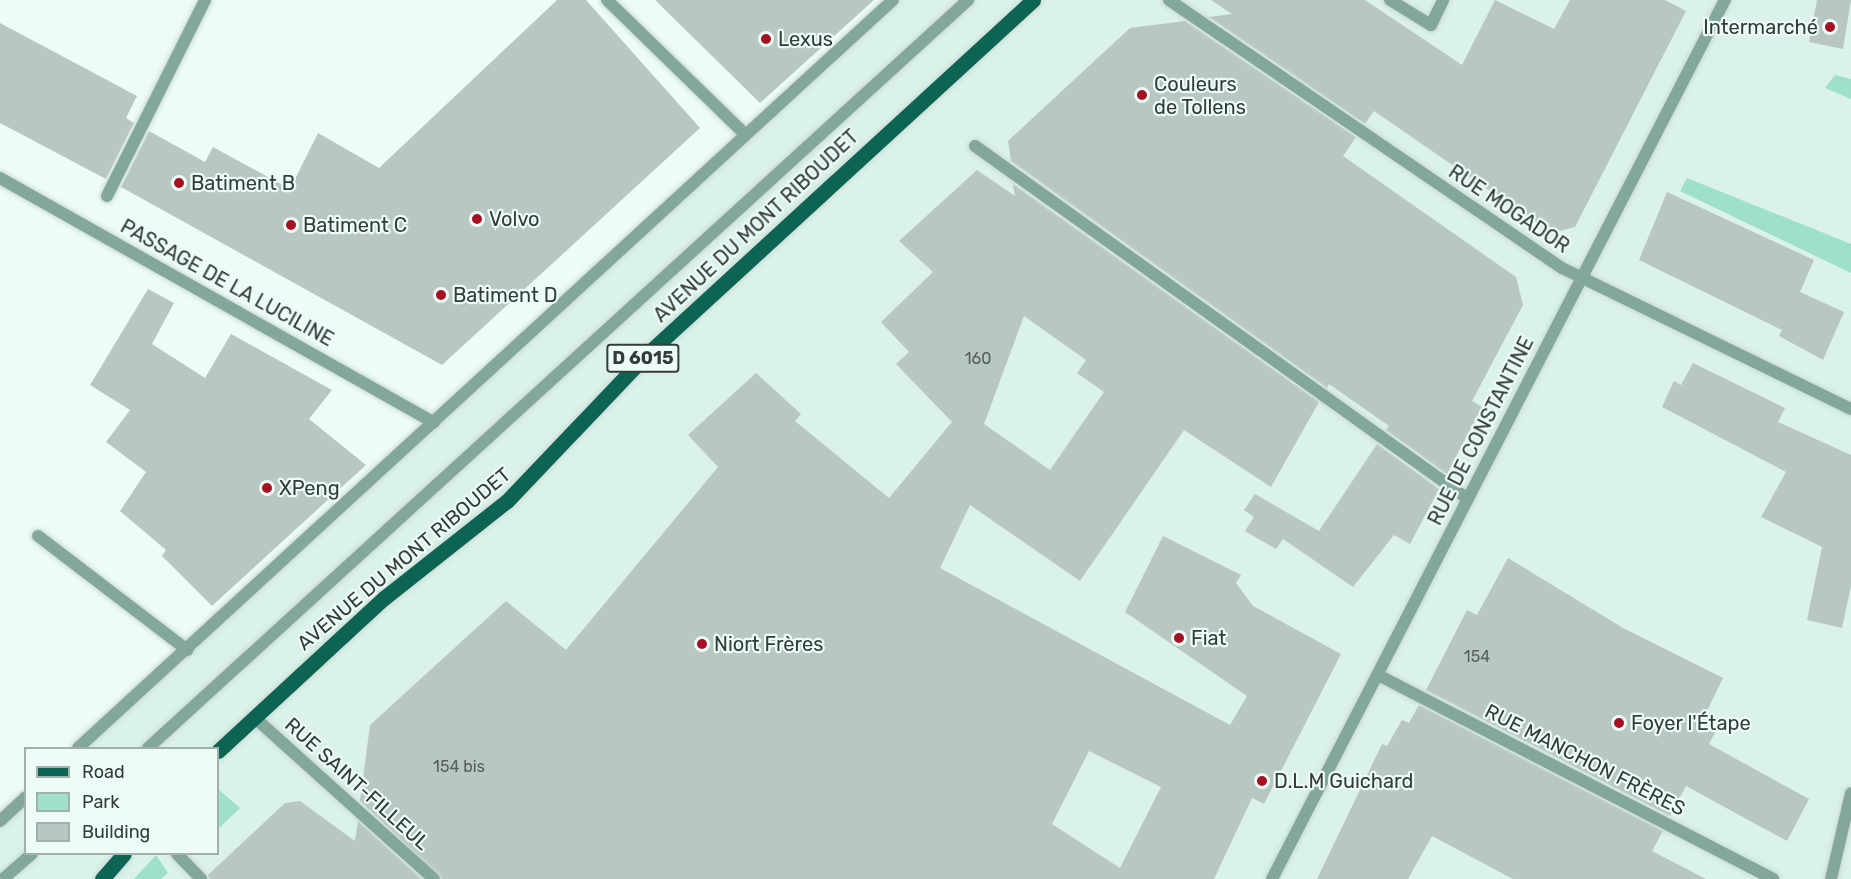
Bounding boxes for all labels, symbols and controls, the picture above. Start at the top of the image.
place label: Intermarché [1703,15,1818,39]
marker: Intermarché [1823,20,1837,34]
place label: Lexus [778,27,833,51]
marker: Lexus [759,32,773,46]
place label: Couleurs de Tollens [1154,72,1246,119]
marker: Couleurs de Tollens [1135,88,1149,102]
street label: AVENUE DU MONT RIBOUDET [648,124,864,328]
street label: RUE MOGADOR [1444,160,1574,258]
place label: Batiment B [191,171,295,195]
marker: Batiment B [172,176,186,190]
place label: Volvo [489,207,540,231]
marker: Volvo [470,212,484,226]
place label: Batiment C [303,213,407,237]
street label: PASSAGE DE LA LUCILINE [116,214,338,352]
marker: Batiment C [284,218,298,232]
place label: Batiment D [453,283,557,307]
marker: Batiment D [434,288,448,302]
street label: RUE DE CONSTANTINE [1423,333,1539,529]
road number: D 6015 [606,343,680,373]
house number: 160 [965,349,991,369]
street label: AVENUE DU MONT RIBOUDET [292,462,516,656]
place label: XPeng [279,476,340,500]
marker: XPeng [260,481,274,495]
place label: Fiat [1191,626,1226,650]
marker: Fiat [1172,631,1186,645]
place label: Niort Frères [714,632,823,656]
marker: Niort Frères [695,637,709,651]
house number: 154 [1464,647,1490,667]
street label: RUE MANCHON FRÈRES [1481,699,1689,821]
place label: Foyer l'Étape [1631,711,1751,735]
street label: RUE SAINT-FILLEUL [280,713,434,855]
marker: Foyer l'Étape [1612,716,1626,730]
legend [24,747,219,855]
house number: 154 bis [433,757,485,777]
text: Road [82,761,125,783]
place label: D.L.M Guichard [1274,769,1413,793]
marker: D.L.M Guichard [1255,774,1269,788]
text: Park [82,791,119,813]
text: Building [82,821,150,843]

